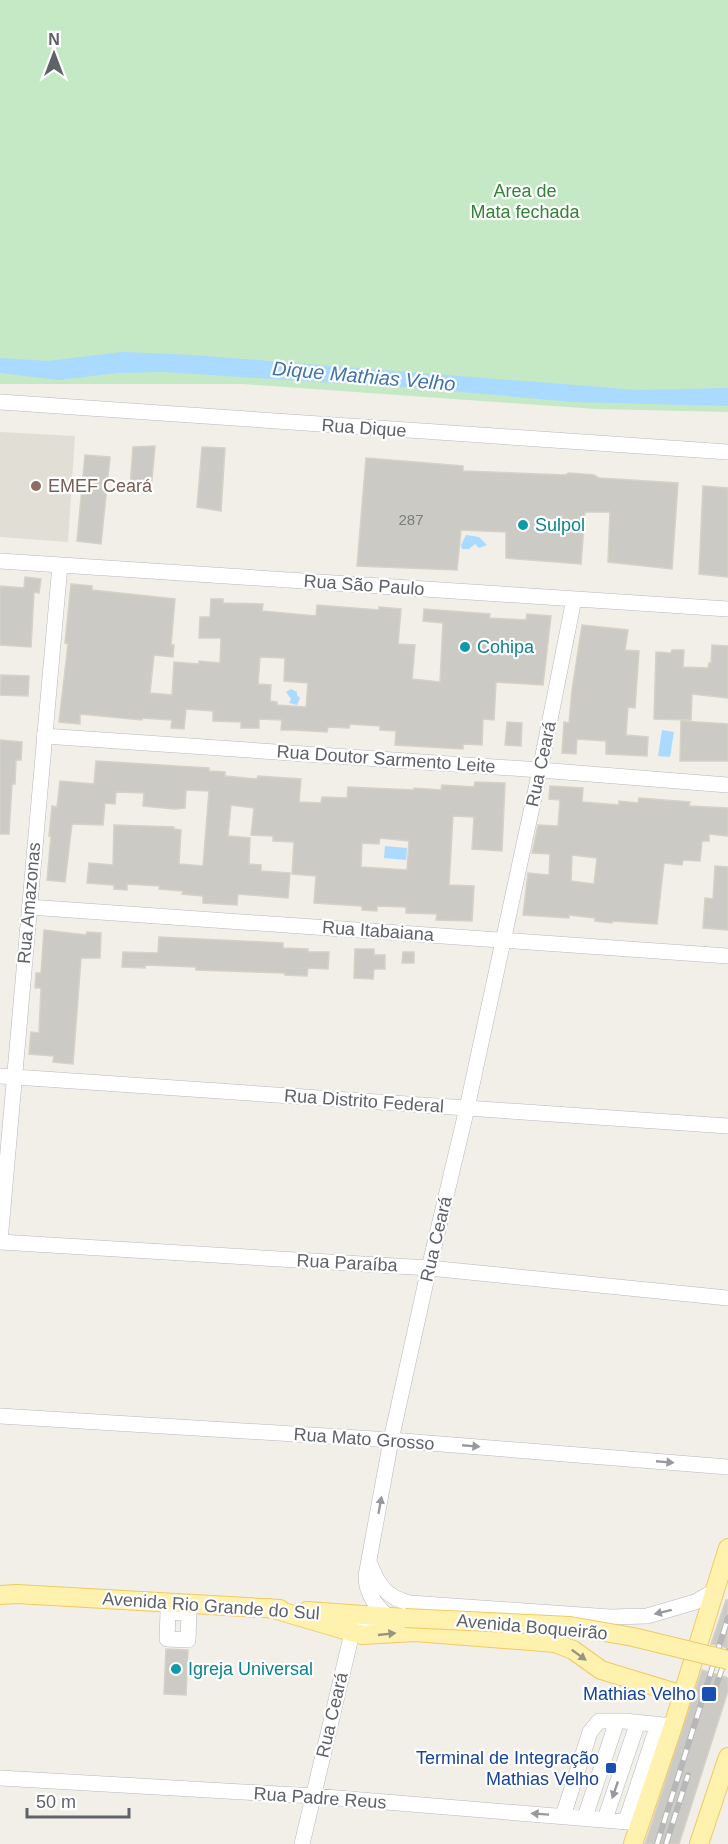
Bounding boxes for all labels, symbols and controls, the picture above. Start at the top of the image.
north arrow [24,24,84,84]
text: N [48,31,60,48]
park label: Area de Mata fechada [470,181,581,222]
water label: Dique Mathias Velho [271,357,457,395]
street label: Rua Dique [321,415,407,441]
place label: EMEF Ceará [48,476,153,496]
marker: EMEF Ceará [29,479,43,493]
house number: 287 [398,511,424,528]
place label: Sulpol [535,515,585,535]
marker: Sulpol [516,518,530,532]
street label: Rua São Paulo [303,571,425,599]
place label: Cohipa [477,637,535,657]
marker: Cohipa [458,640,472,654]
street label: Rua Ceará [522,718,560,809]
street label: Rua Doutor Sarmento Leite [276,741,496,777]
street label: Rua Amazonas [14,841,44,965]
street label: Rua Itabaiana [321,917,436,945]
street label: Rua Distrito Federal [283,1085,445,1117]
street label: Rua Ceará [416,1193,456,1284]
street label: Rua Paraíba [296,1250,399,1276]
street label: Rua Mato Grosso [293,1424,435,1454]
one-way arrow [461,1441,480,1451]
one-way arrow [655,1457,674,1467]
one-way arrow [375,1495,384,1514]
street label: Avenida Rio Grande do Sul [102,1588,320,1624]
one-way arrow [653,1607,672,1617]
street label: Avenida Boqueirão [456,1610,608,1644]
one-way arrow [378,1629,397,1639]
one-way arrow [571,1648,586,1660]
place label: Igreja Universal [188,1659,313,1679]
marker: Igreja Universal [169,1662,183,1676]
street label: Rua Ceará [312,1669,352,1760]
place label: Mathias Velho [583,1684,696,1704]
marker: Mathias Velho [700,1685,718,1703]
place label: Terminal de Integração Mathias Velho [416,1748,599,1789]
marker: Terminal de Integração Mathias Velho [604,1761,618,1775]
scale bar [27,1781,129,1819]
one-way arrow [609,1782,619,1800]
street label: Rua Padre Reus [253,1783,387,1813]
text: 50 m [36,1792,76,1812]
one-way arrow [530,1809,549,1819]

